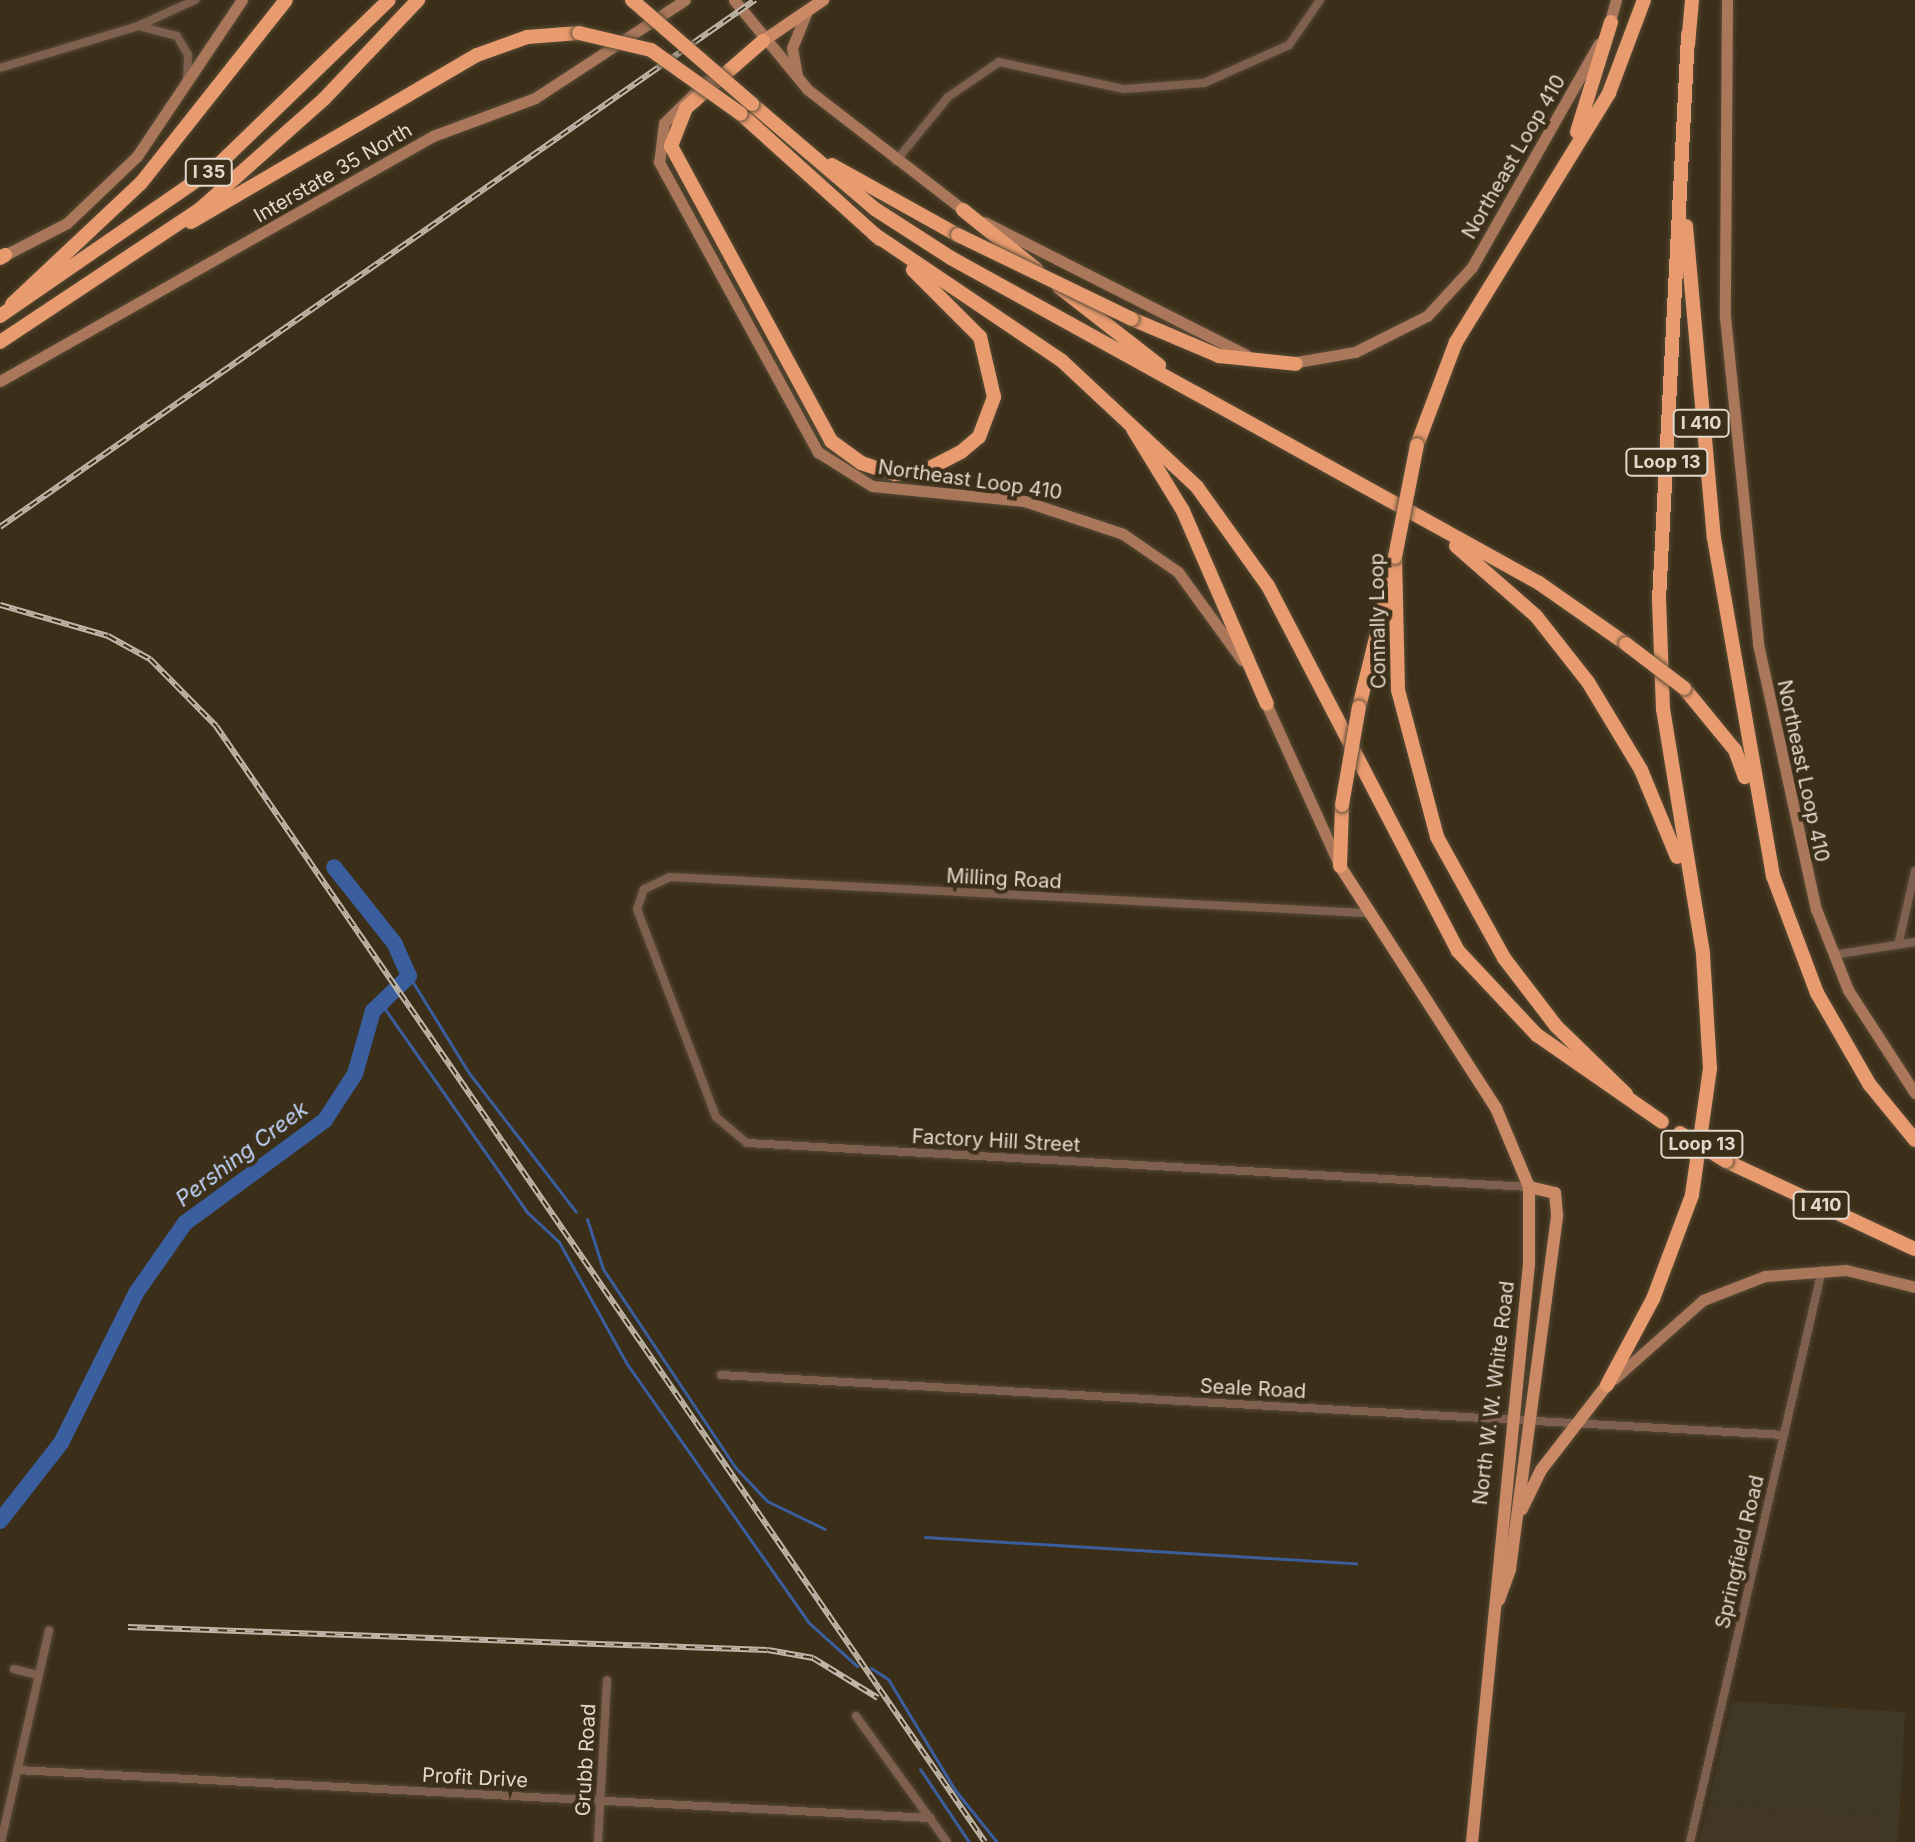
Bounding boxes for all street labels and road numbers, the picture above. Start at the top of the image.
street label: Northeast Loop 410 [1457,71,1571,243]
street label: Interstate 35 North [250,118,416,228]
road number: I 35 [183,158,235,186]
road number: I 410 [1671,409,1731,437]
road number: Loop 13 [1625,448,1709,476]
street label: Northeast Loop 410 [876,455,1064,505]
street label: Connally Loop [1365,553,1391,689]
street label: Northeast Loop 410 [1772,678,1834,864]
street label: Milling Road [946,864,1062,894]
street label: Factory Hill Street [911,1125,1081,1157]
road number: Loop 13 [1660,1130,1744,1158]
road number: I 410 [1791,1191,1851,1219]
street label: North W. W. White Road [1468,1280,1520,1506]
street label: Seale Road [1199,1374,1307,1404]
street label: Springfield Road [1711,1473,1769,1631]
street label: Grubb Road [571,1703,601,1817]
street label: Profit Drive [421,1763,529,1793]

